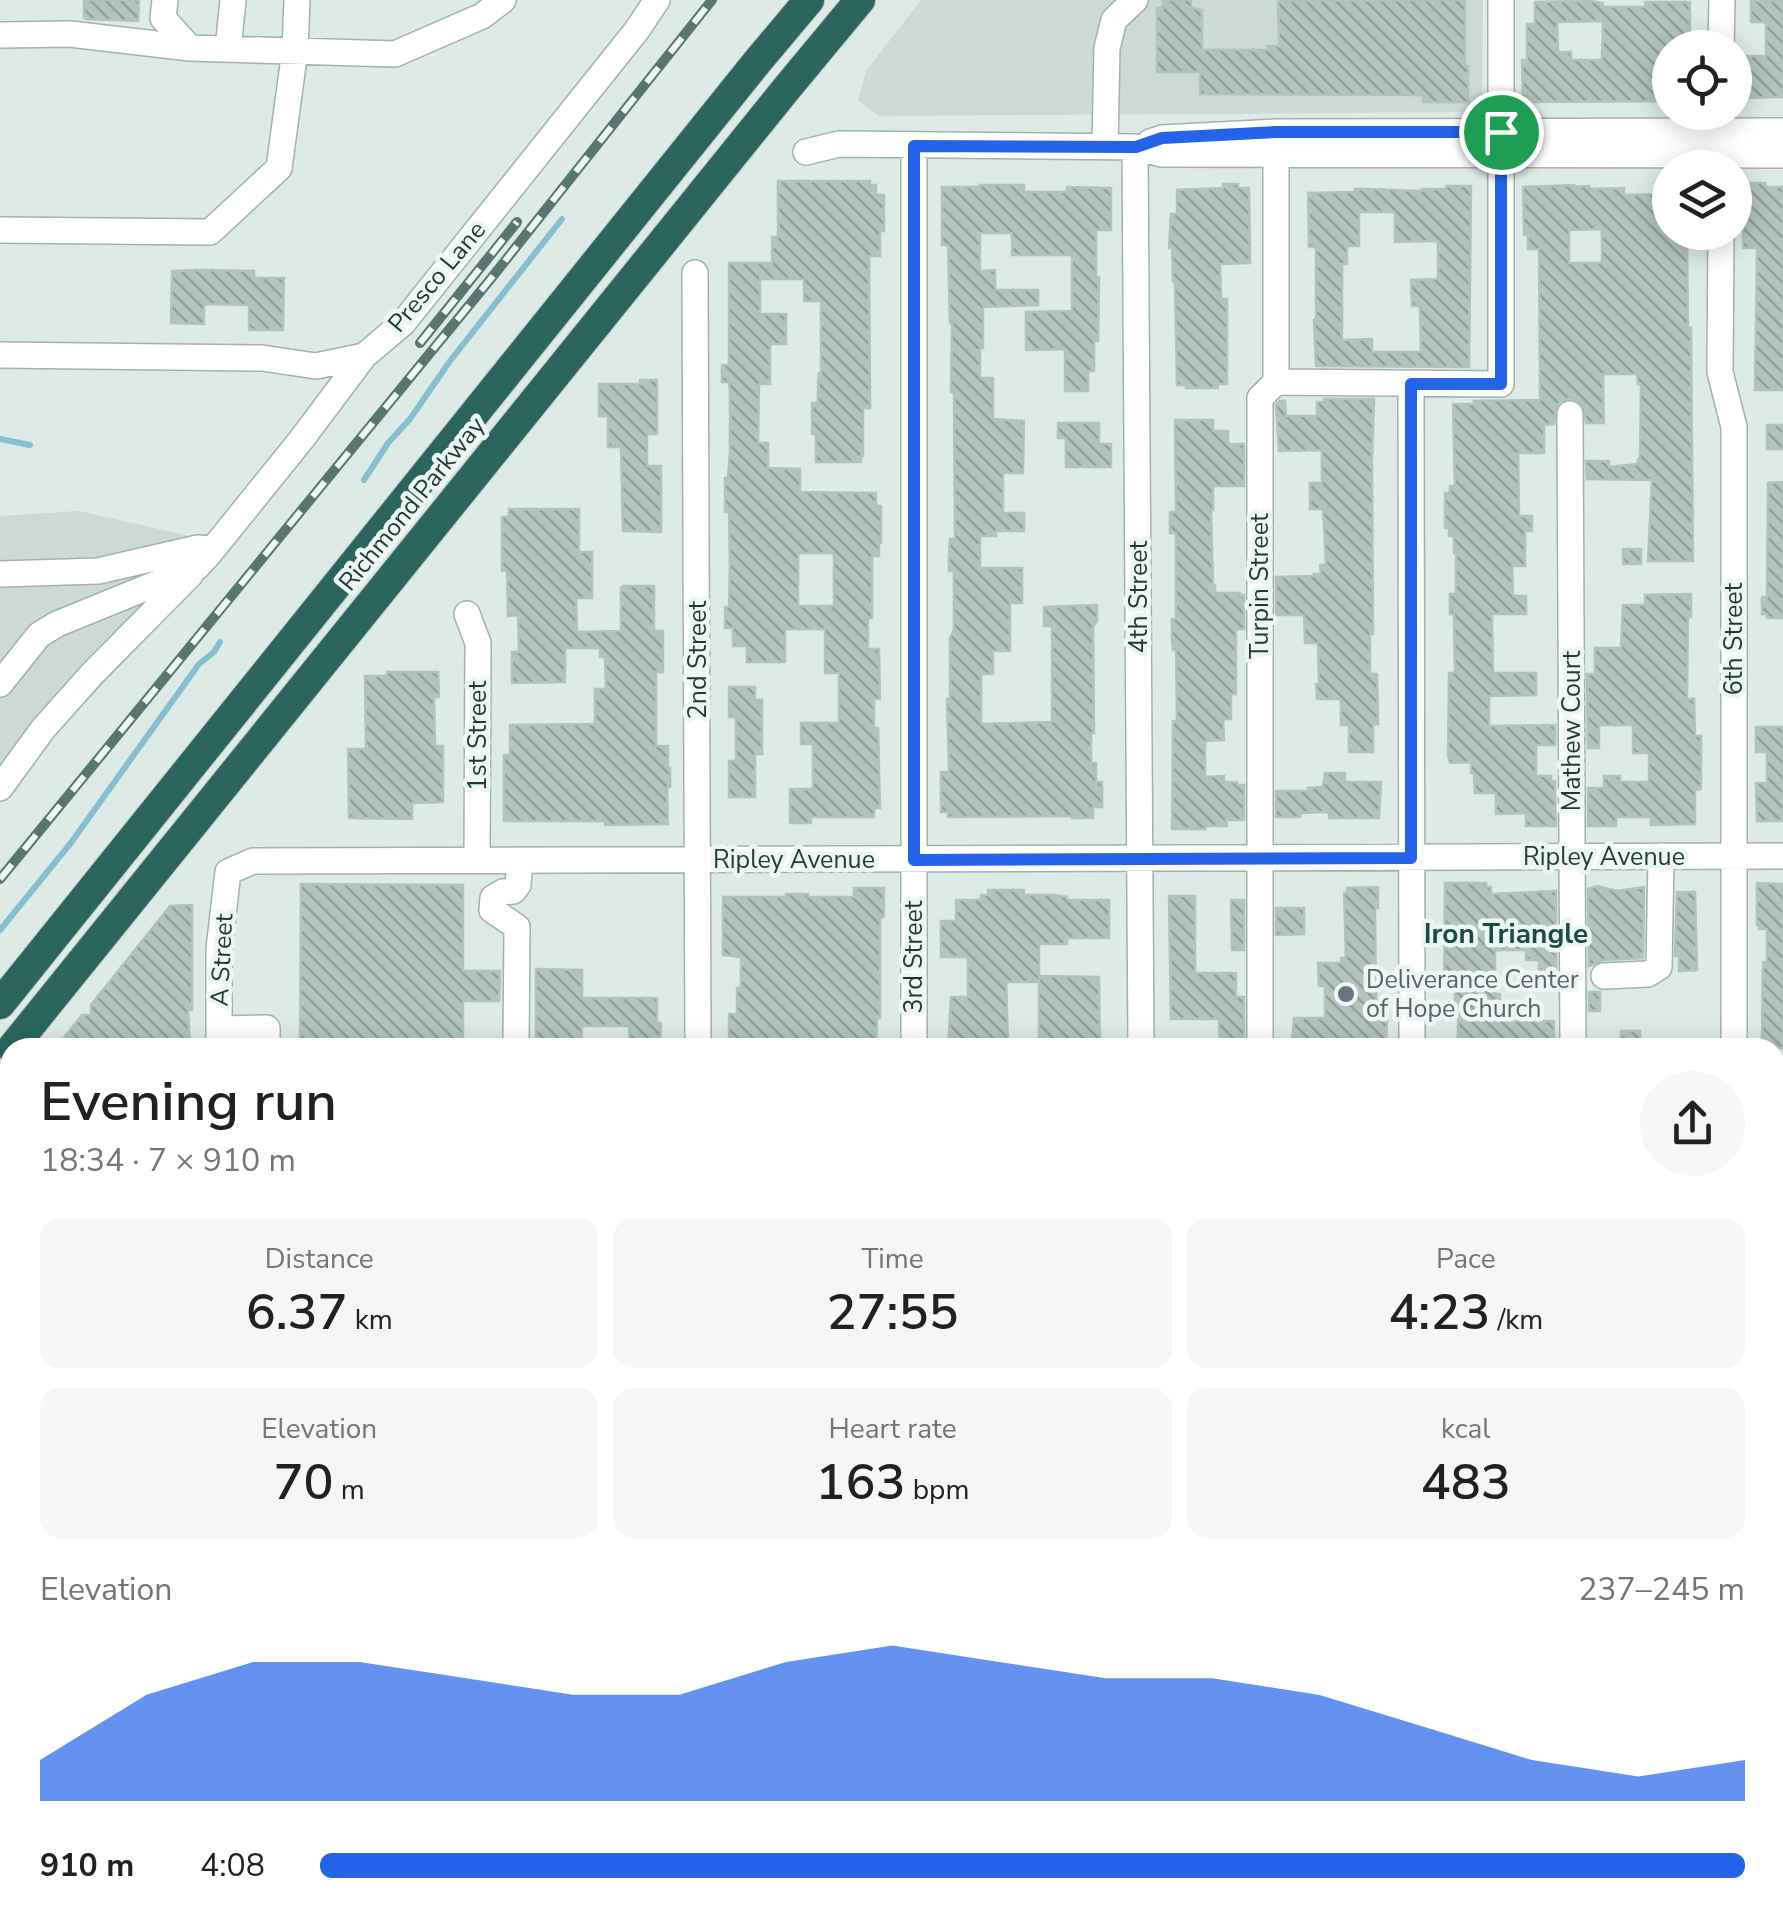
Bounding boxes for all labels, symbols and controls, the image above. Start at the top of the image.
map controls [1652,30,1752,250]
button: locate [1652,30,1752,130]
pin [1459,90,1544,175]
icon: arrive [1474,105,1529,160]
button: layers [1652,150,1752,250]
street label: Presco Lane [380,214,494,340]
street label: Richmond Parkway [331,410,493,598]
street label: Turpin Street [1243,513,1277,659]
street label: 4th Street [1122,540,1156,653]
street label: 6th Street [1717,582,1751,695]
street label: 2nd Street [681,601,715,719]
street label: Mathew Court [1555,651,1589,811]
street label: 1st Street [461,681,495,791]
street label: Ripley Avenue [1523,840,1685,874]
street label: Ripley Avenue [713,843,875,877]
street label: 3rd Street [897,900,931,1014]
street label: A Street [203,912,241,1007]
district label: Iron Triangle [1424,915,1588,953]
place label: Deliverance Center of Hope Church [1366,963,1579,1026]
marker: Deliverance Center of Hope Church [1335,983,1357,1005]
text: Evening run [40,1064,337,1139]
button: share [1640,1071,1745,1176]
text: 18:34 · 7 × 910 m [40,1139,296,1182]
text: Distance [265,1240,374,1278]
text: Time [861,1240,924,1278]
text: Pace [1436,1240,1496,1278]
text: 6.37 [246,1278,348,1347]
text: 27:55 [827,1278,958,1347]
text: 4:23 [1388,1278,1490,1347]
text: km [348,1301,393,1339]
text: /km [1490,1301,1543,1339]
text: Elevation [261,1410,377,1448]
text: Heart rate [828,1410,957,1448]
text: kcal [1441,1410,1491,1448]
text: 70 [274,1448,334,1517]
text: 163 [816,1448,906,1517]
text: 483 [1421,1448,1511,1517]
text: m [334,1471,365,1509]
text: bpm [906,1471,969,1509]
text: Elevation [40,1568,173,1611]
text: 237–245 m [1578,1568,1745,1611]
text: 910 m [40,1844,134,1887]
text: 4:08 [200,1844,265,1887]

